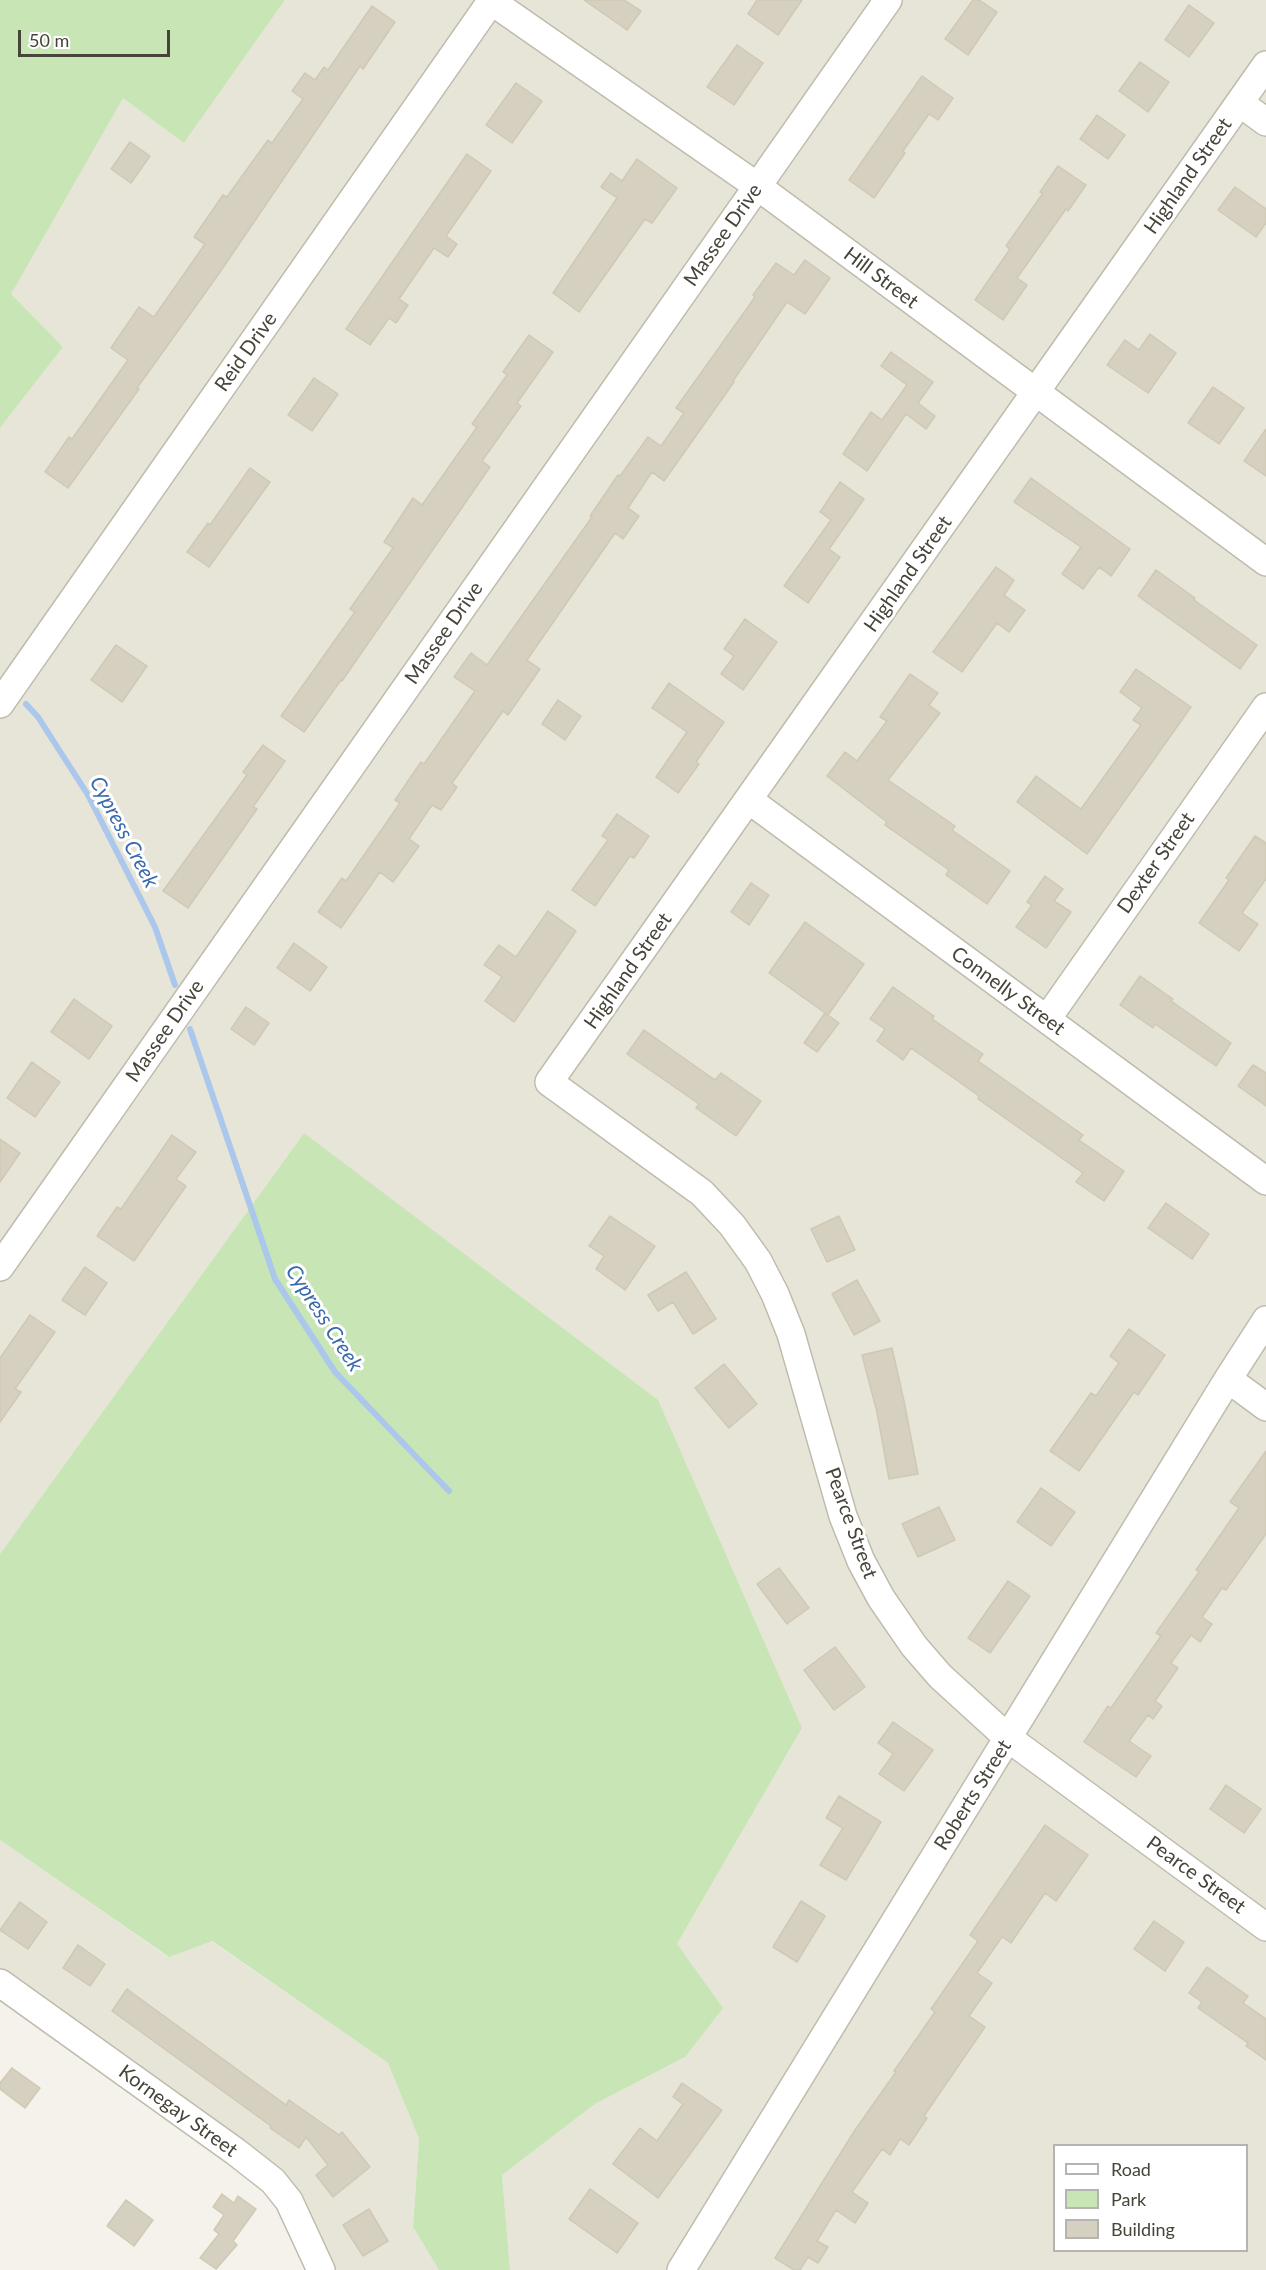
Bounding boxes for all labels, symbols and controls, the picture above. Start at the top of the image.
scale bar [21,18,172,56]
text: 50 m [29,29,69,51]
street label: Highland Street [1139,113,1237,239]
street label: Massee Drive [679,179,767,291]
street label: Hill Street [839,242,923,314]
street label: Reid Drive [210,308,282,396]
street label: Highland Street [859,511,957,637]
street label: Massee Drive [400,577,488,689]
water label: Cypress Creek [84,772,164,892]
street label: Dexter Street [1112,808,1200,918]
street label: Highland Street [579,908,677,1034]
street label: Connelly Street [946,942,1070,1040]
street label: Massee Drive [121,975,209,1087]
water label: Cypress Creek [280,1260,368,1376]
street label: Pearce Street [820,1464,882,1582]
street label: Roberts Street [929,1735,1017,1855]
street label: Pearce Street [1142,1831,1250,1919]
street label: Kornegay Street [114,2060,242,2162]
legend [1053,2144,1248,2252]
text: Road [1111,2158,1151,2180]
text: Park [1111,2188,1146,2210]
text: Building [1111,2218,1175,2240]

